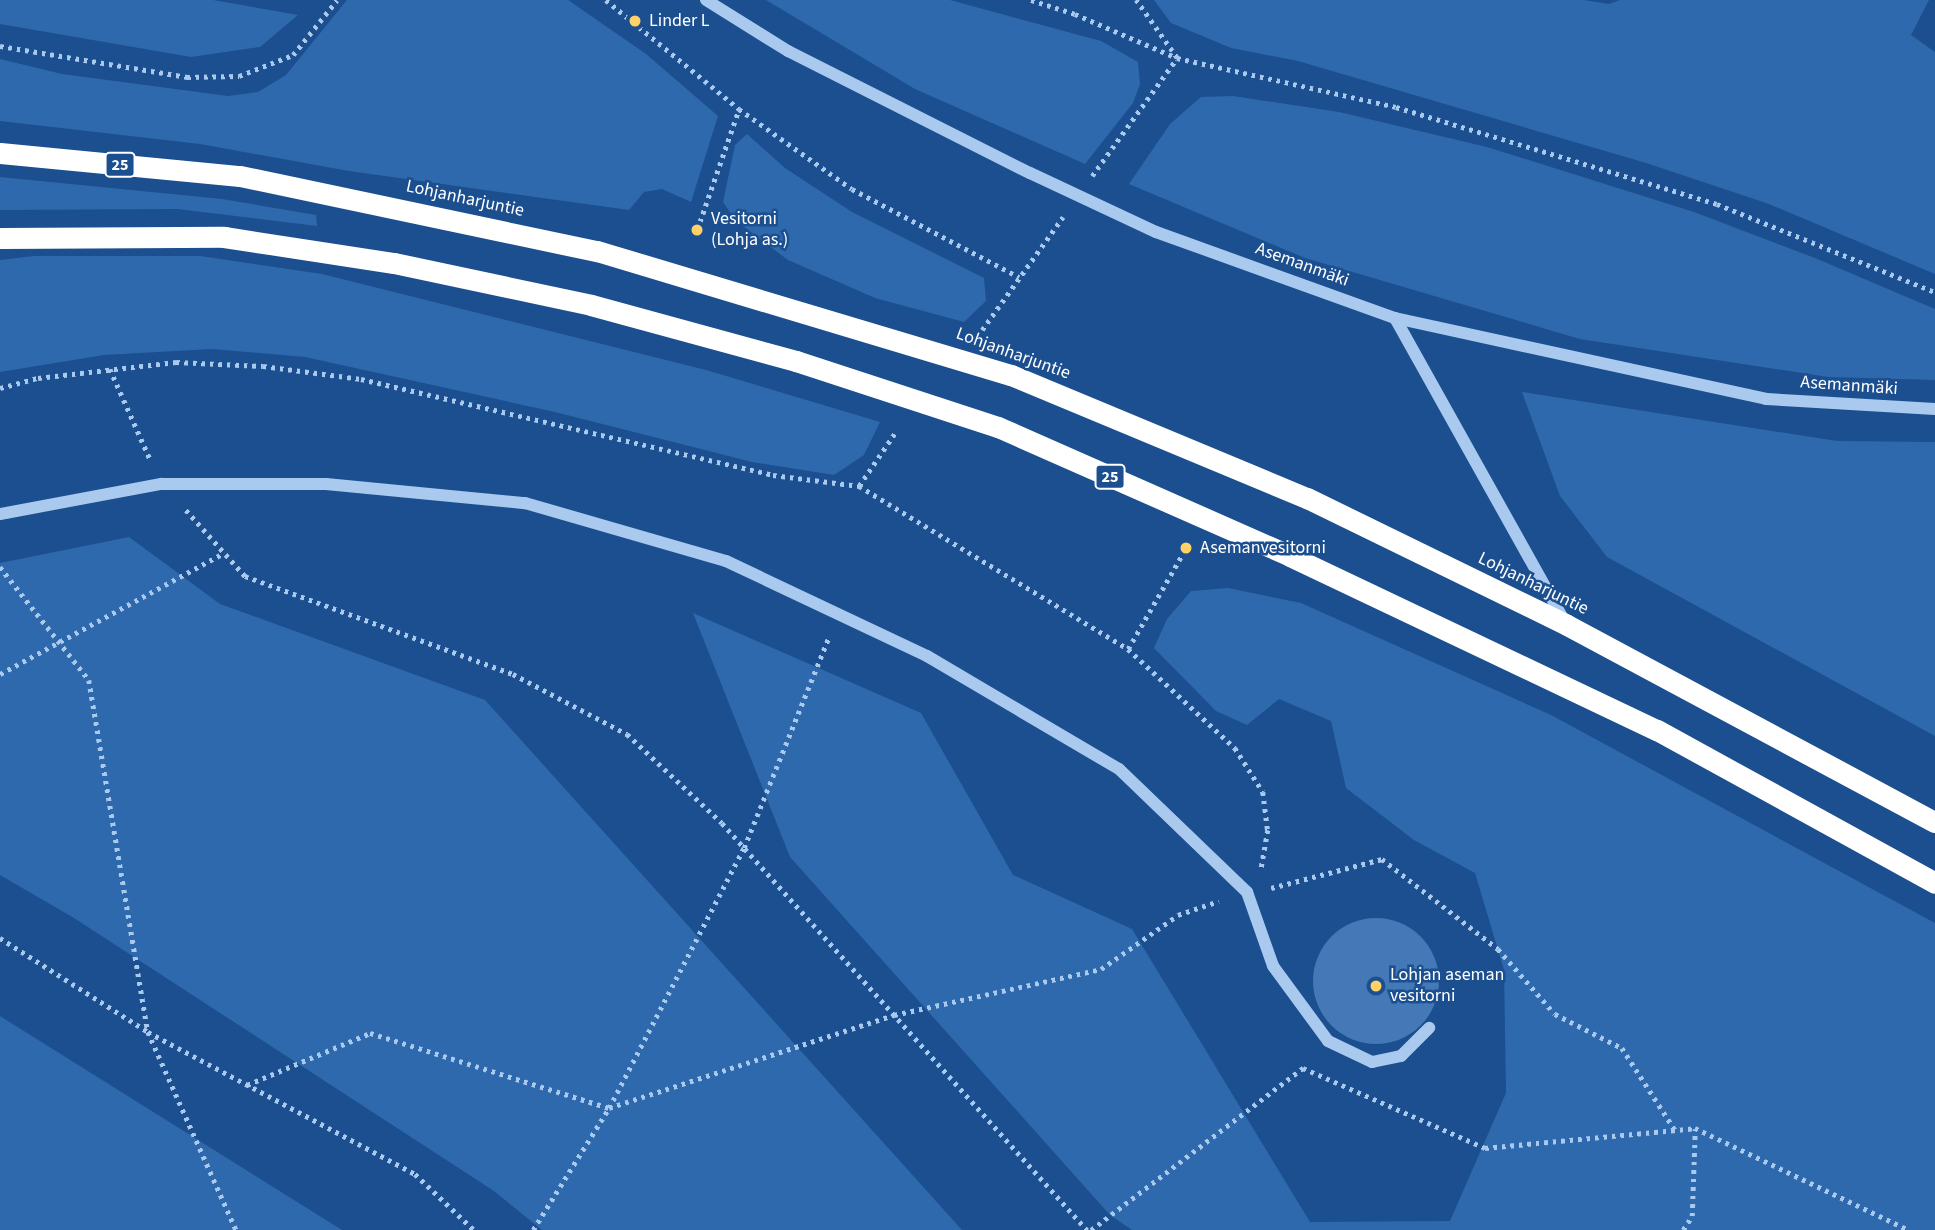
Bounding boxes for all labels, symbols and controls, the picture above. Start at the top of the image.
place label: Linder L [649,10,710,32]
marker: Linder L [627,13,643,29]
road number: 25 [104,153,136,178]
street label: Lohjanharjuntie [404,176,526,222]
place label: Vesitorni (Lohja as.) [711,209,788,252]
marker: Vesitorni (Lohja as.) [689,222,705,238]
street label: Asemanmäki [1252,238,1352,292]
street label: Lohjanharjuntie [953,323,1073,385]
street label: Asemanmäki [1799,372,1899,400]
road number: 25 [1094,464,1126,490]
place label: Asemanvesitorni [1200,537,1326,559]
marker: Asemanvesitorni [1178,540,1194,556]
street label: Lohjanharjuntie [1474,548,1592,620]
place label: Lohjan aseman vesitorni [1390,965,1504,1007]
marker: Lohjan aseman vesitorni [1368,978,1384,994]

